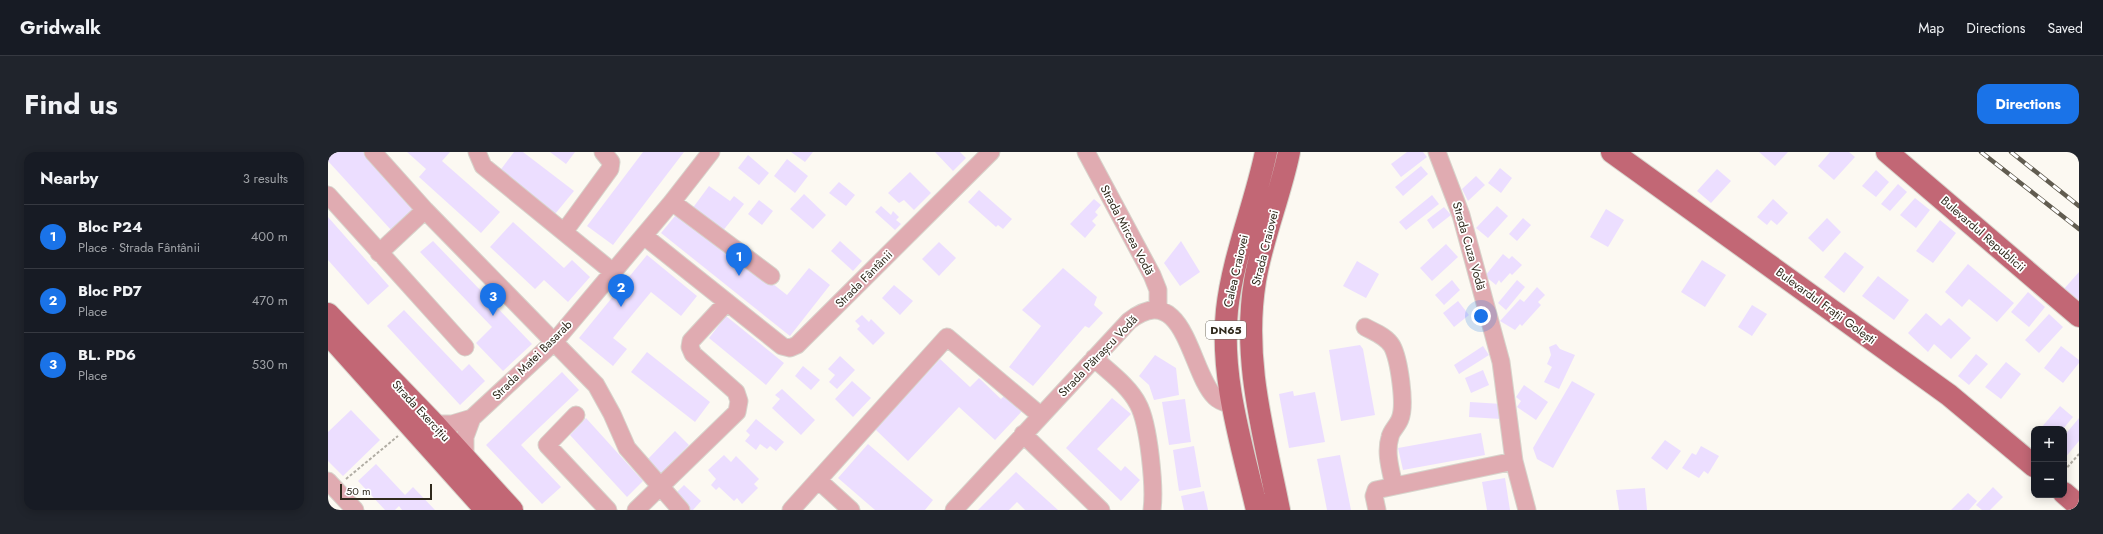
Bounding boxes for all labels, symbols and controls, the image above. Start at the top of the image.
text: Gridwalk [20,14,101,41]
text: Map [1918,18,1944,38]
text: Directions [1966,18,2026,38]
text: Saved [2048,18,2083,38]
text: Find us [24,84,118,125]
button: Directions [1977,84,2079,124]
text: Nearby [40,166,98,190]
text: 3 results [243,169,288,188]
street label: Strada Mircea Vodă [1096,182,1158,278]
street label: Bulevardul Republicii [1937,192,2029,276]
street label: Strada Cuza Vodă [1448,200,1490,292]
street label: Strada Craiovei [1247,208,1283,288]
text: Bloc P24 [78,216,142,238]
text: 1 [50,227,56,246]
text: 400 m [251,227,288,246]
street label: Calea Craiovei [1219,233,1253,309]
text: Place · Strada Fântânii [78,238,200,257]
pin: 1 [726,243,752,276]
street label: Strada Fântânii [831,246,897,312]
street label: Bulevardul Frații Golești [1772,263,1880,349]
pin: 2 [608,274,634,307]
text: Bloc PD7 [78,280,142,302]
pin: 3 [480,283,506,316]
text: 2 [49,291,57,310]
text: 470 m [252,291,288,310]
text: Place [78,302,107,321]
your location [1471,306,1491,326]
street label: Strada Pătrașcu Vodă [1054,311,1142,401]
street label: Strada Matei Basarab [488,316,576,404]
road number: DN65 [1206,321,1246,339]
text: BL. PD6 [78,344,136,366]
text: 3 [49,355,57,374]
text: 530 m [252,355,288,374]
text: Place [78,366,107,385]
street label: Strada Exercițiu [388,376,454,446]
map controls [2031,426,2067,498]
button: + [2031,426,2067,462]
button: − [2031,462,2067,498]
scale bar [340,482,432,501]
text: 50 m [346,483,371,499]

